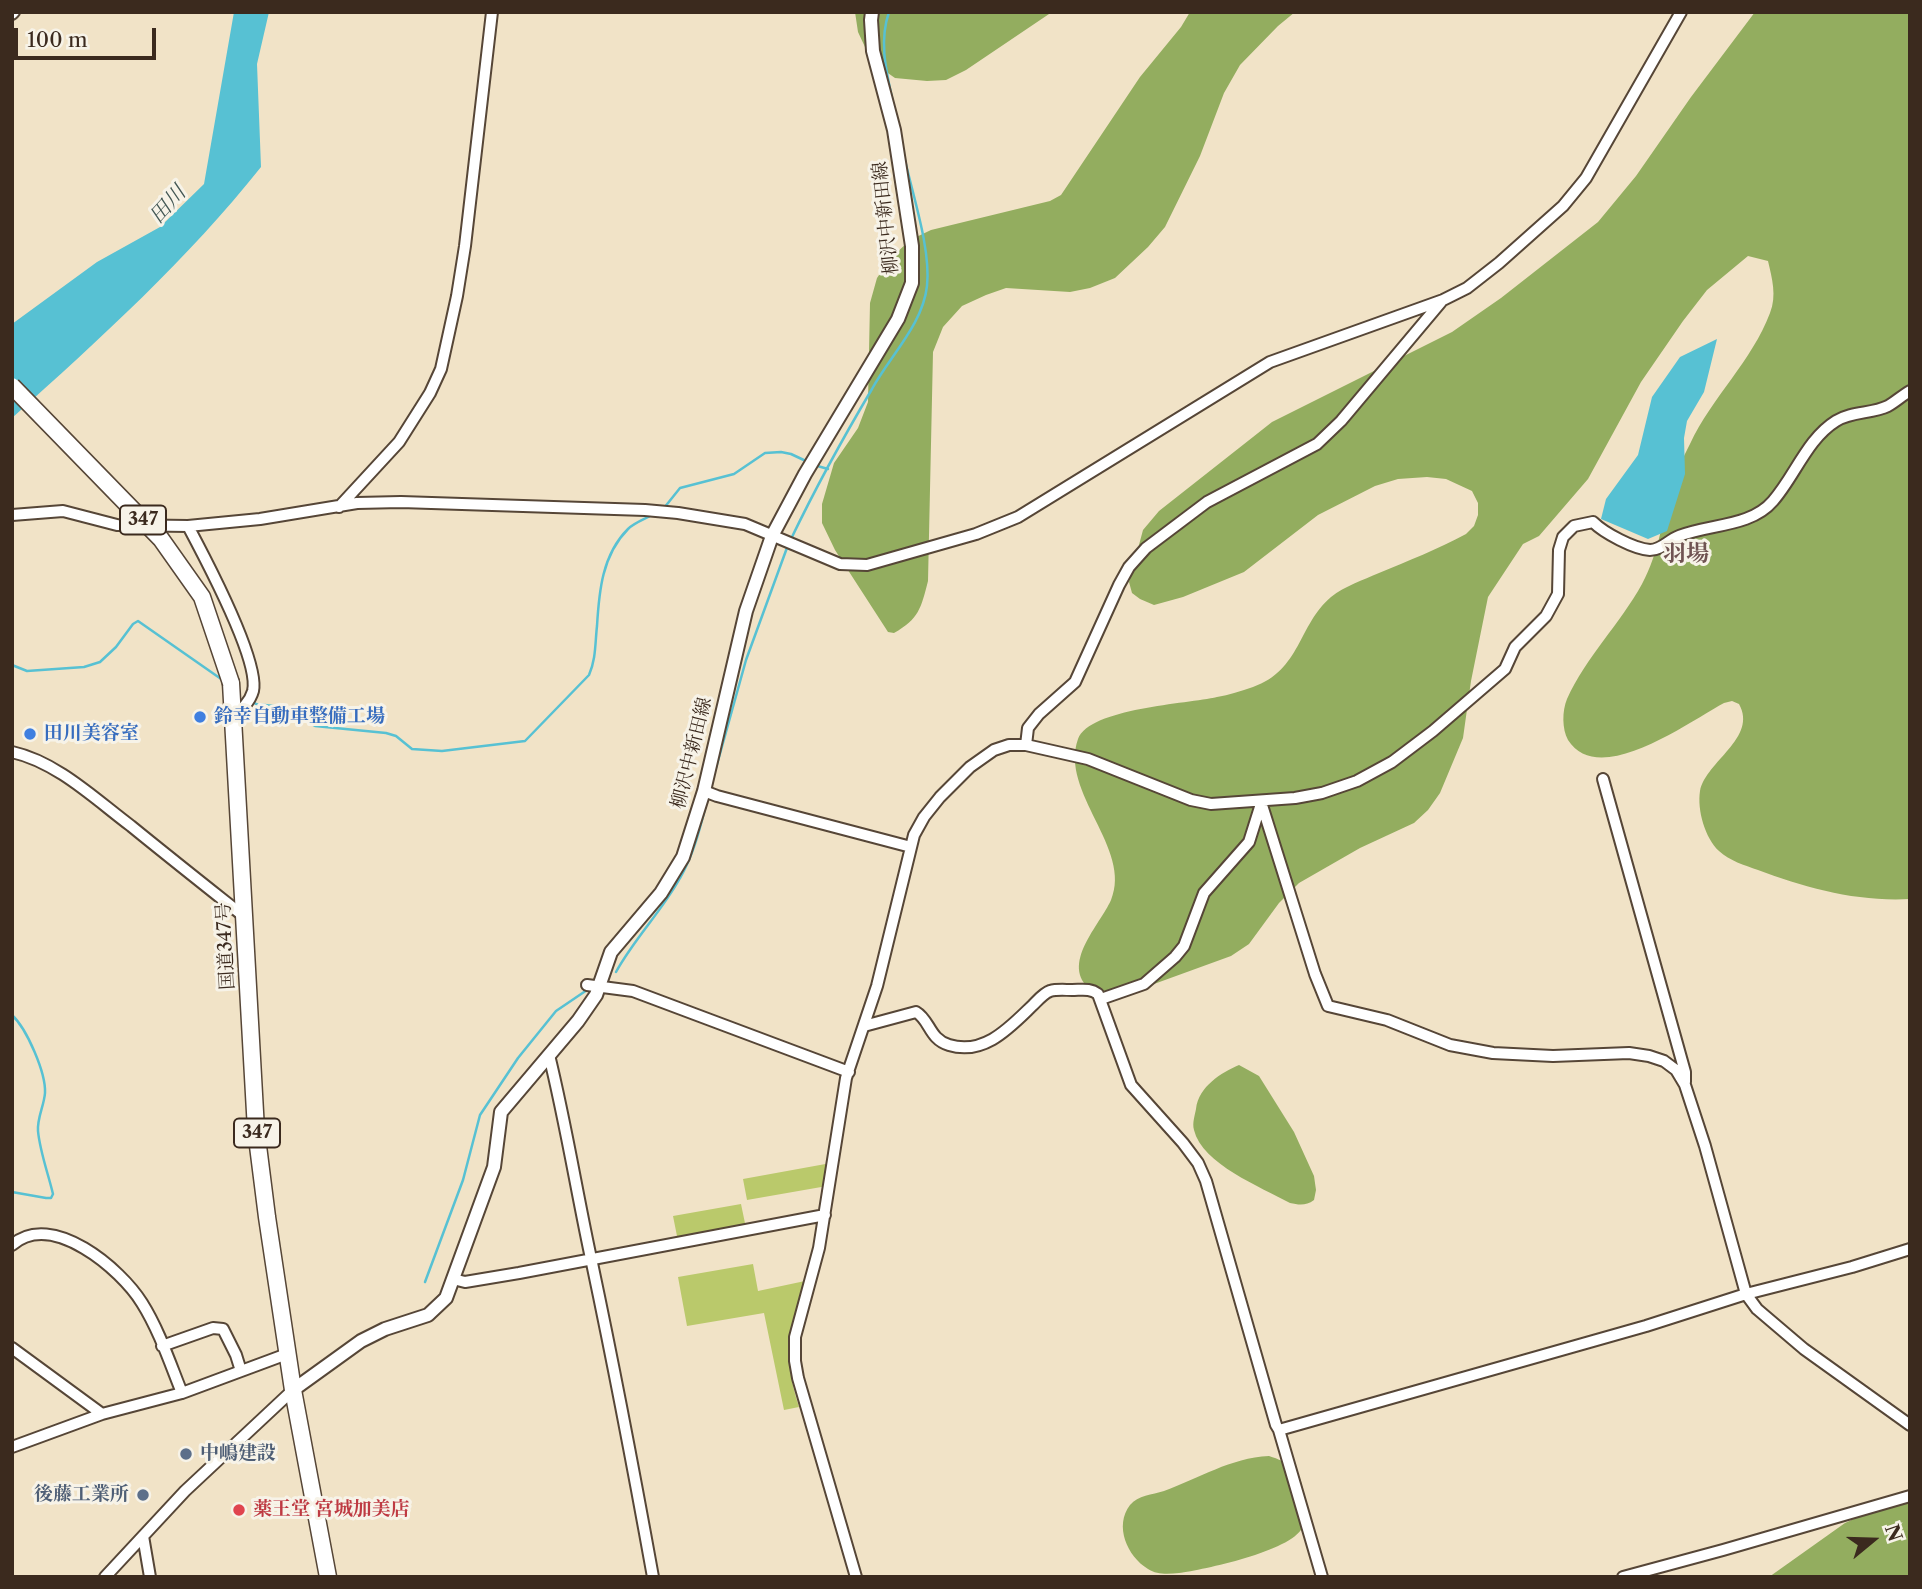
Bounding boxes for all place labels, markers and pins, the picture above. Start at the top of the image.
place label: 鈴幸自動車整備工場 [214,706,385,728]
marker: 鈴幸自動車整備工場 [192,709,208,725]
place label: 田川美容室 [44,723,139,745]
marker: 田川美容室 [22,726,38,742]
place label: 中嶋建設 [200,1443,276,1465]
marker: 中嶋建設 [178,1446,194,1462]
place label: 後藤工業所 [34,1484,129,1506]
marker: 後藤工業所 [135,1487,151,1503]
place label: 薬王堂 宮城加美店 [253,1499,410,1521]
marker: 薬王堂 宮城加美店 [231,1502,247,1518]

